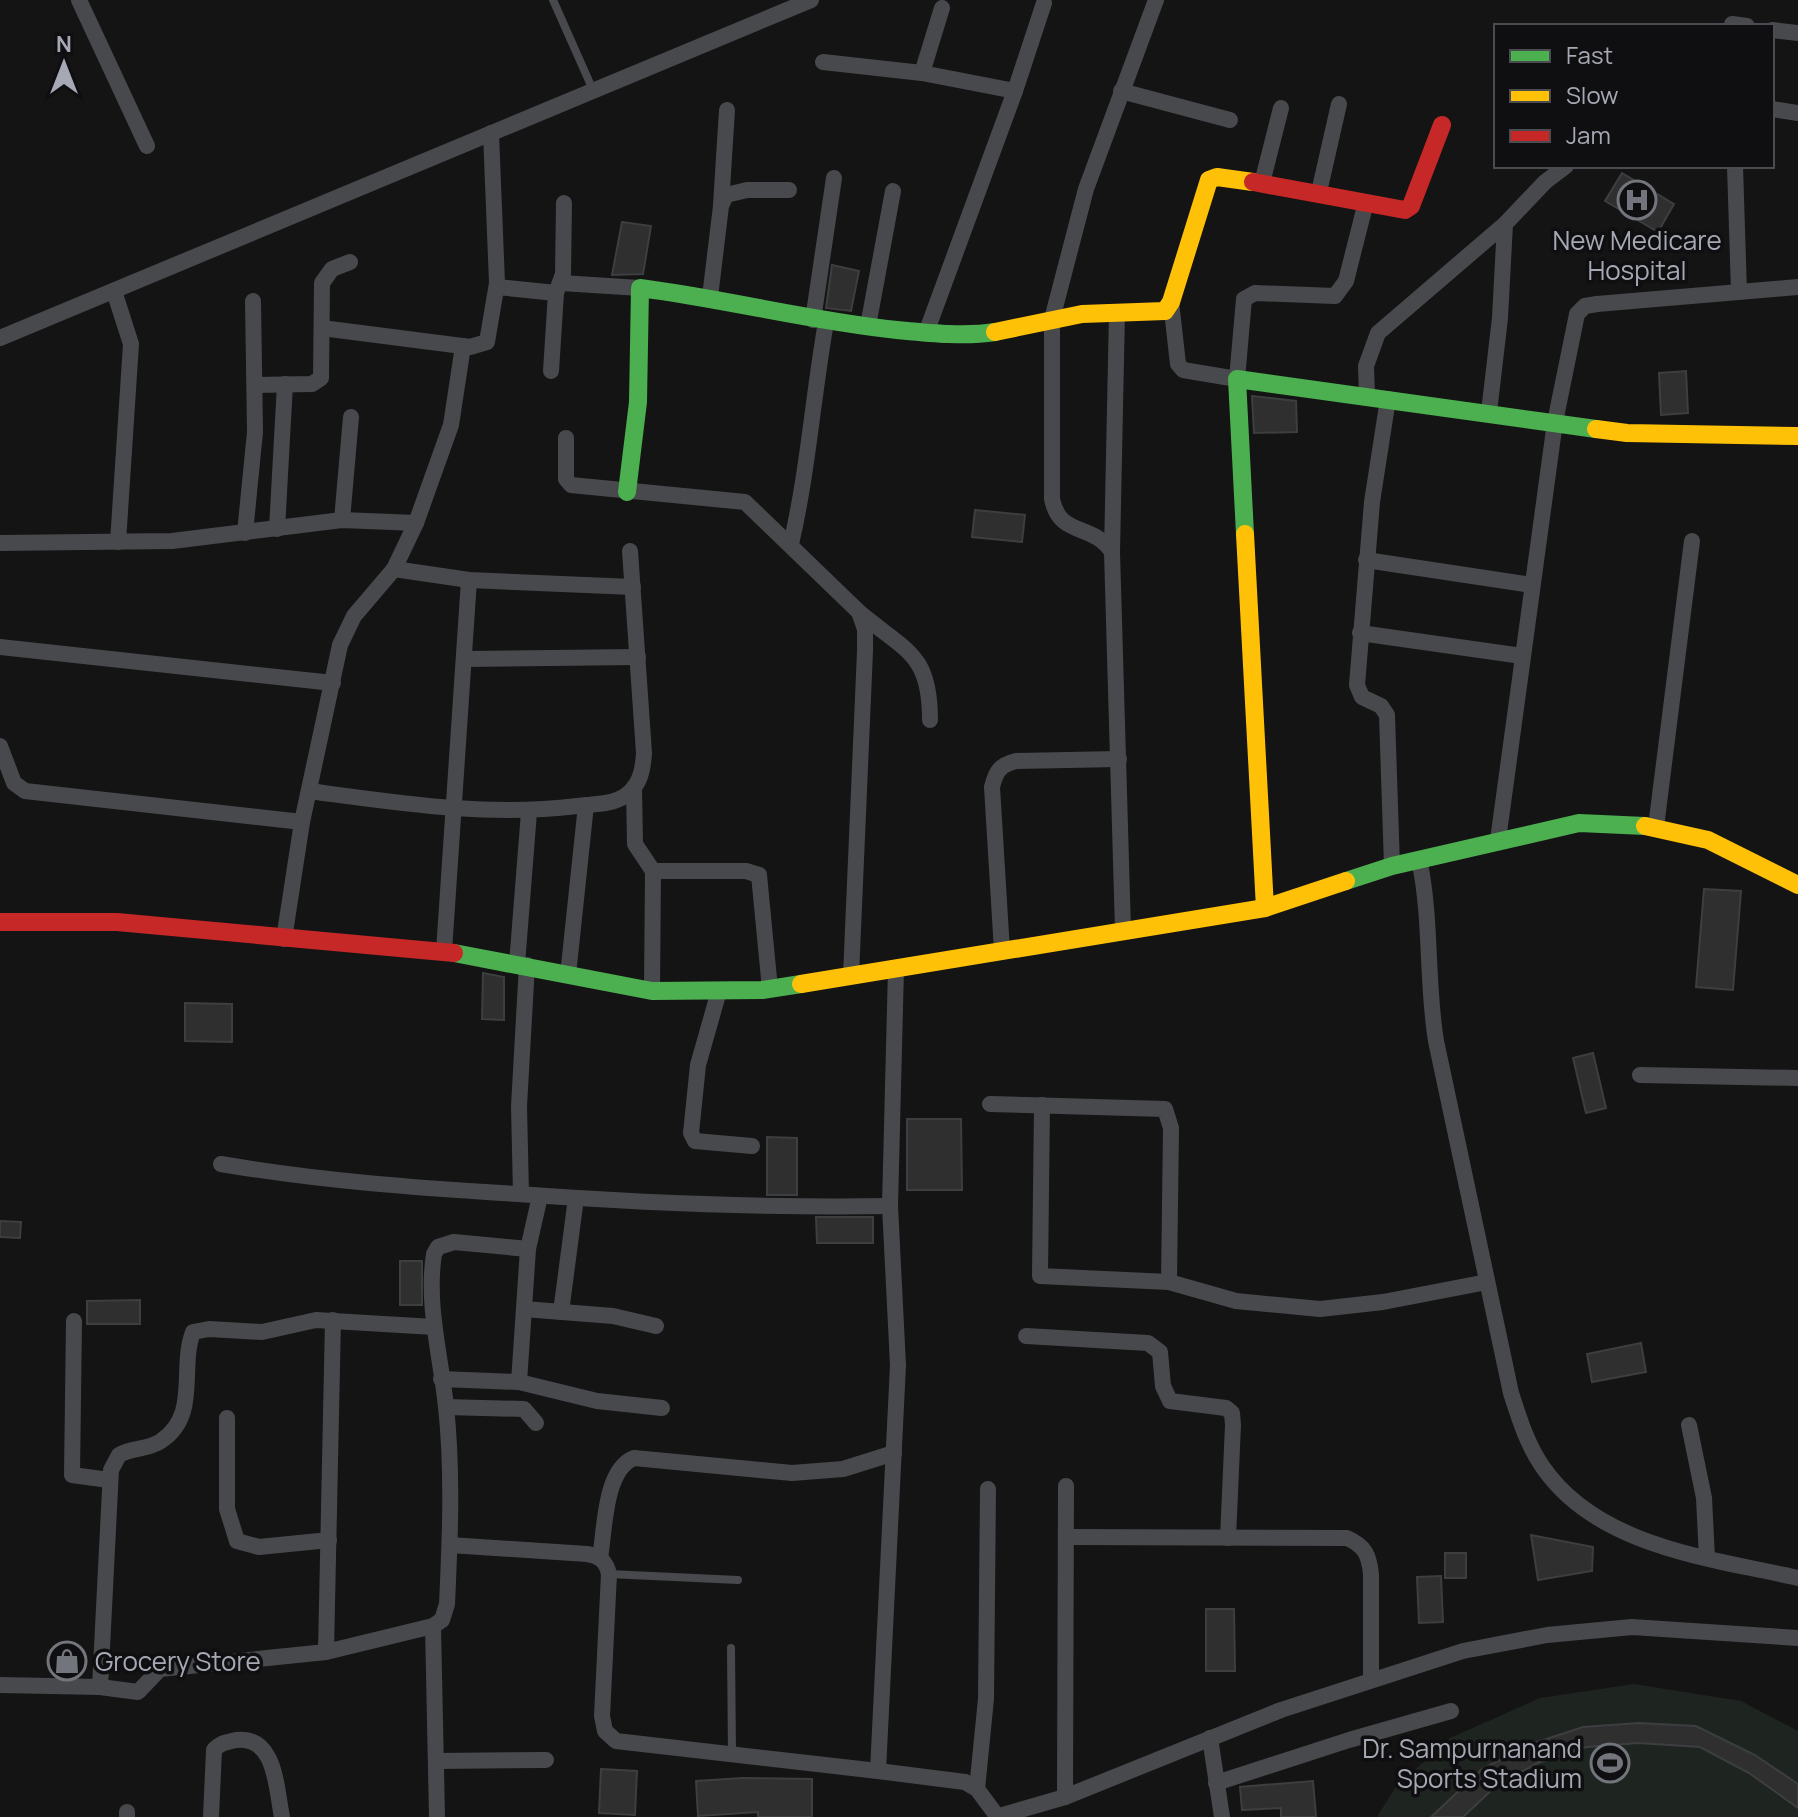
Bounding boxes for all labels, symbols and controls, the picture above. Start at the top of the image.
north arrow [24,24,104,104]
legend [1494,24,1774,168]
text: N [56,29,72,59]
text: Fast [1566,38,1613,71]
text: Slow [1566,78,1619,111]
text: Jam [1566,118,1611,151]
hospital icon: New Medicare Hospital [1616,179,1658,221]
place label: New Medicare Hospital [1552,222,1722,288]
shop icon: Grocery Store [46,1640,88,1682]
place label: Grocery Store [95,1643,261,1679]
place label: Dr. Sampurnanand Sports Stadium [1362,1730,1582,1796]
sports icon: Dr. Sampurnanand Sports Stadium [1589,1742,1631,1784]

